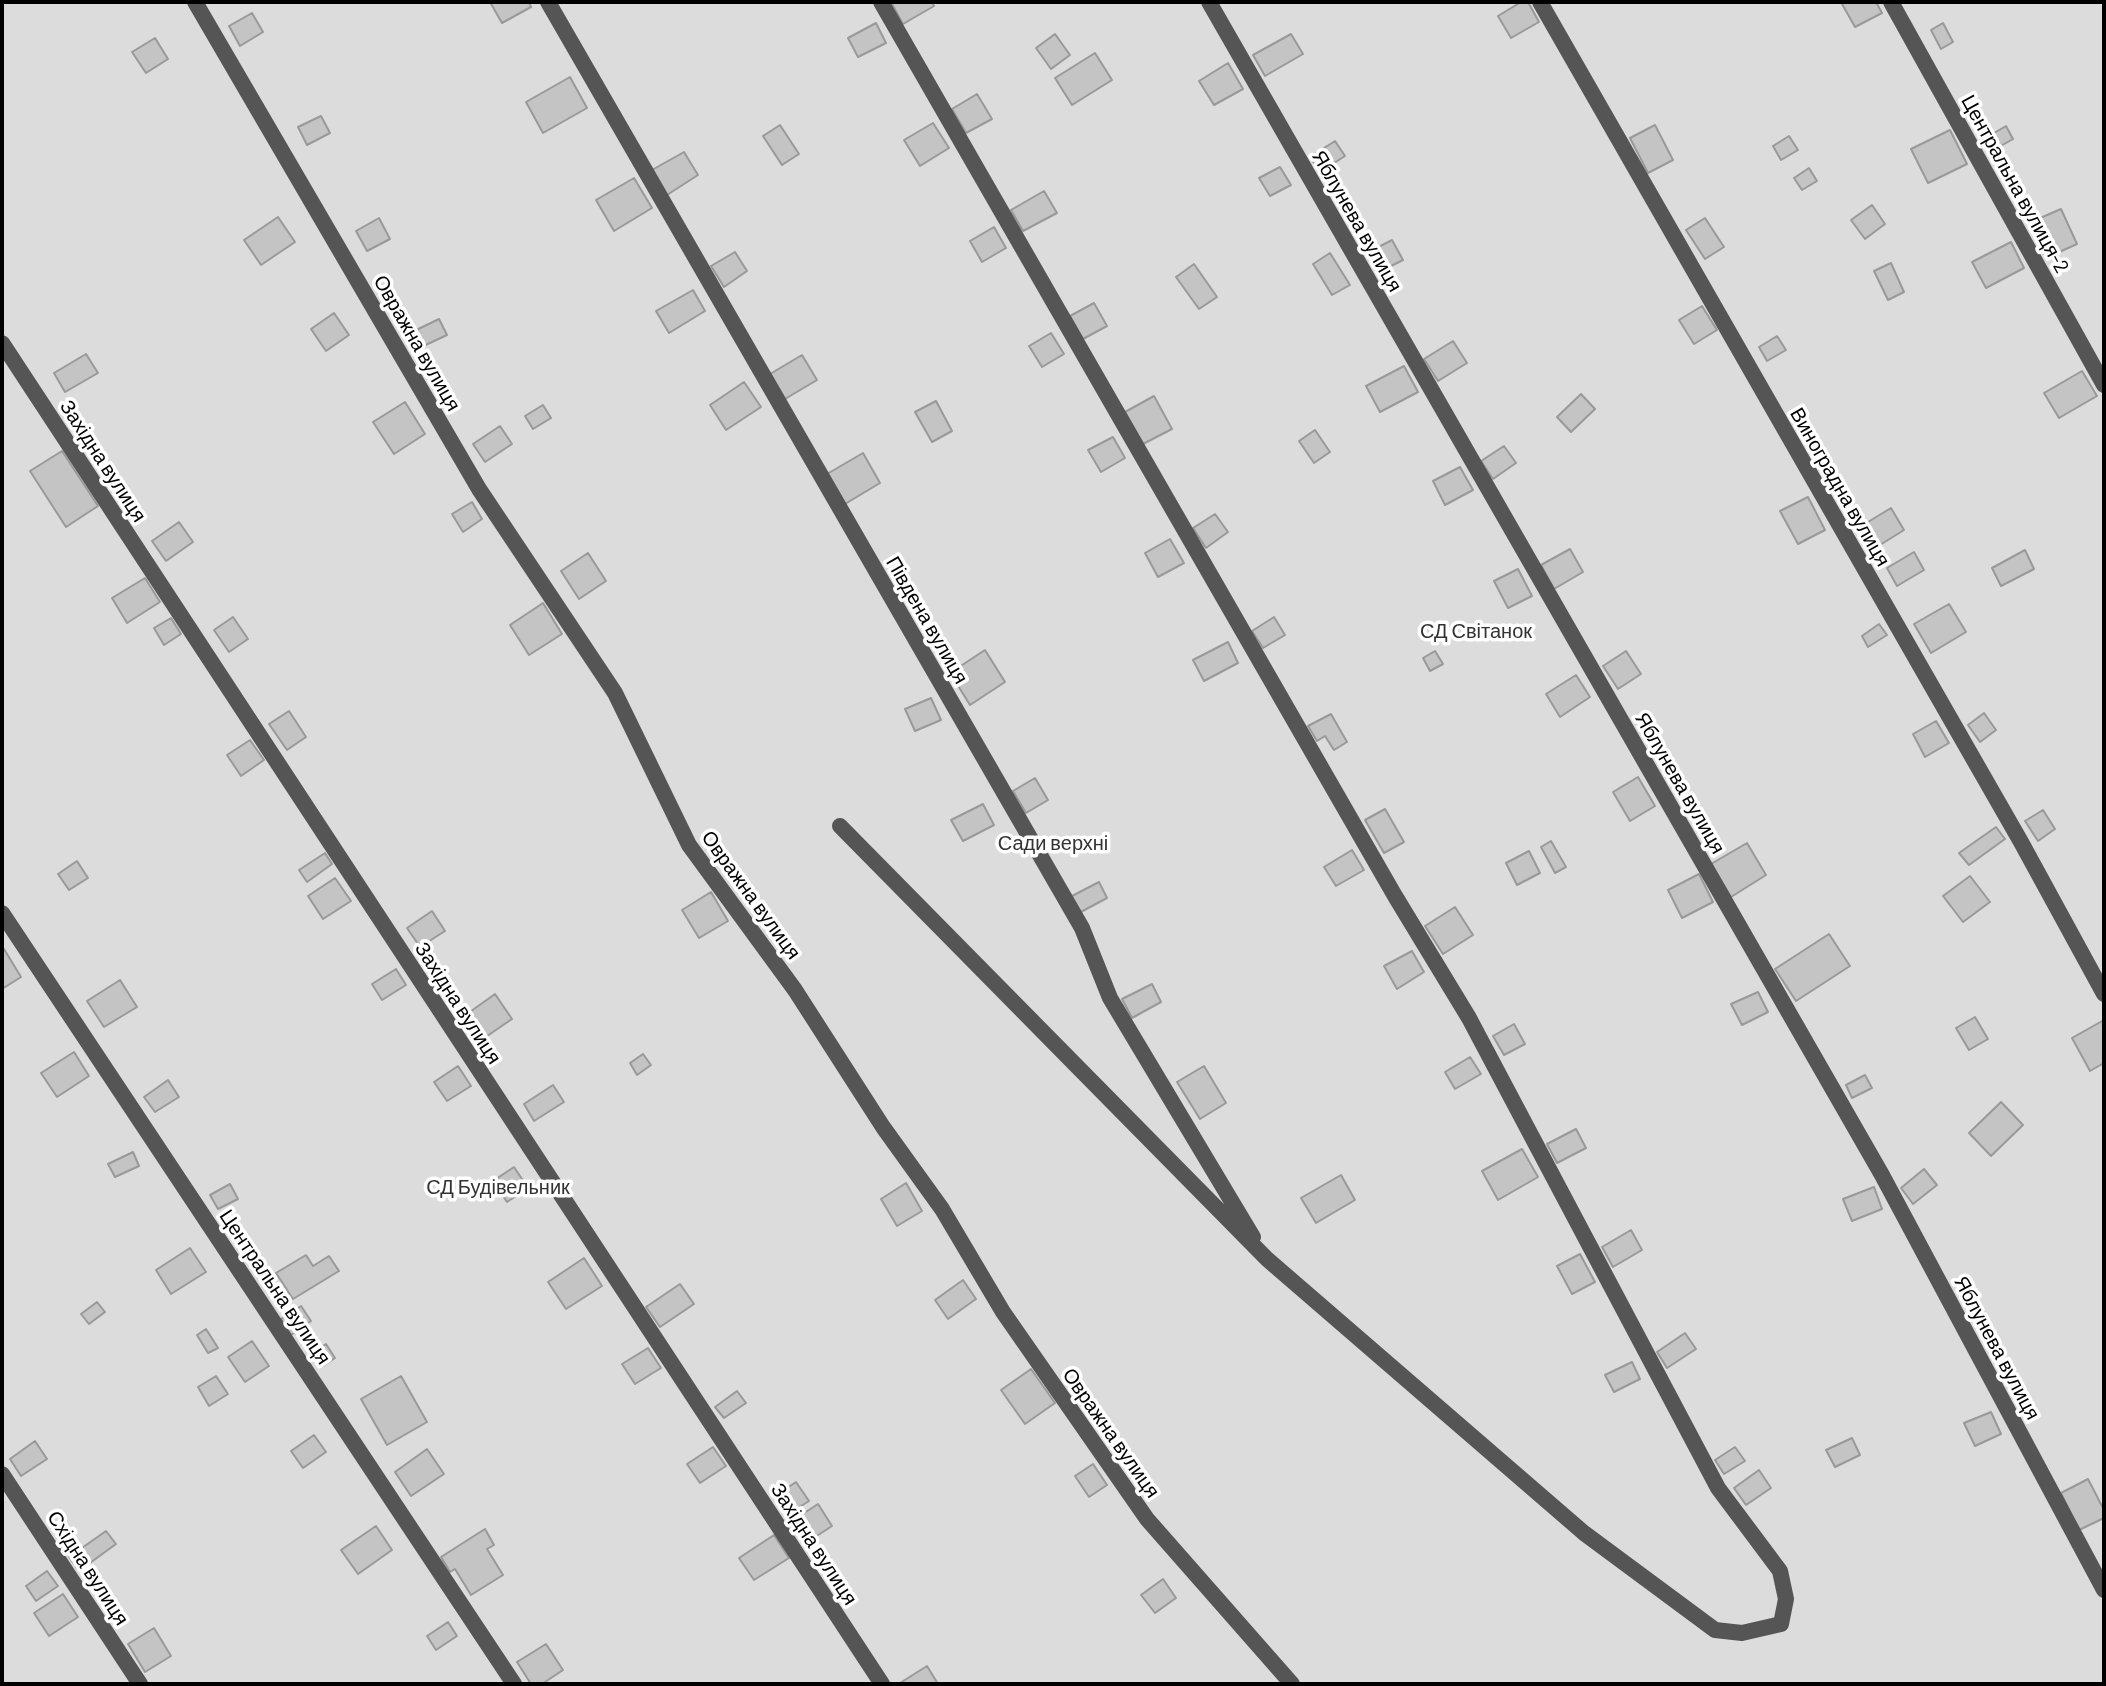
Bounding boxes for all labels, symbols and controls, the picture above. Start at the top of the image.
street label: Центральна вулиця-2 [1956,91,2074,277]
street label: Яблунева вулиця [1307,146,1407,296]
street label: Овражна вулиця [368,271,466,415]
street label: Західна вулиця [55,396,151,526]
street label: Виноградна вулиця [1785,404,1895,570]
street label: Південа вулиця [881,552,973,688]
park label: СД Світанок [1420,619,1532,643]
street label: Яблунева вулиця [1630,708,1730,858]
street label: Овражна вулиця [696,826,806,964]
park label: Сади верхні [998,831,1108,855]
street label: Західна вулиця [410,938,506,1068]
park label: СД Будівельник [426,1175,570,1199]
street label: Центральна вулиця [214,1205,336,1369]
street label: Яблунева вулиця [1949,1272,2045,1424]
street label: Овражна вулиця [1057,1364,1165,1502]
street label: Західна вулиця [766,1479,862,1609]
street label: Східна вулиця [42,1506,134,1630]

